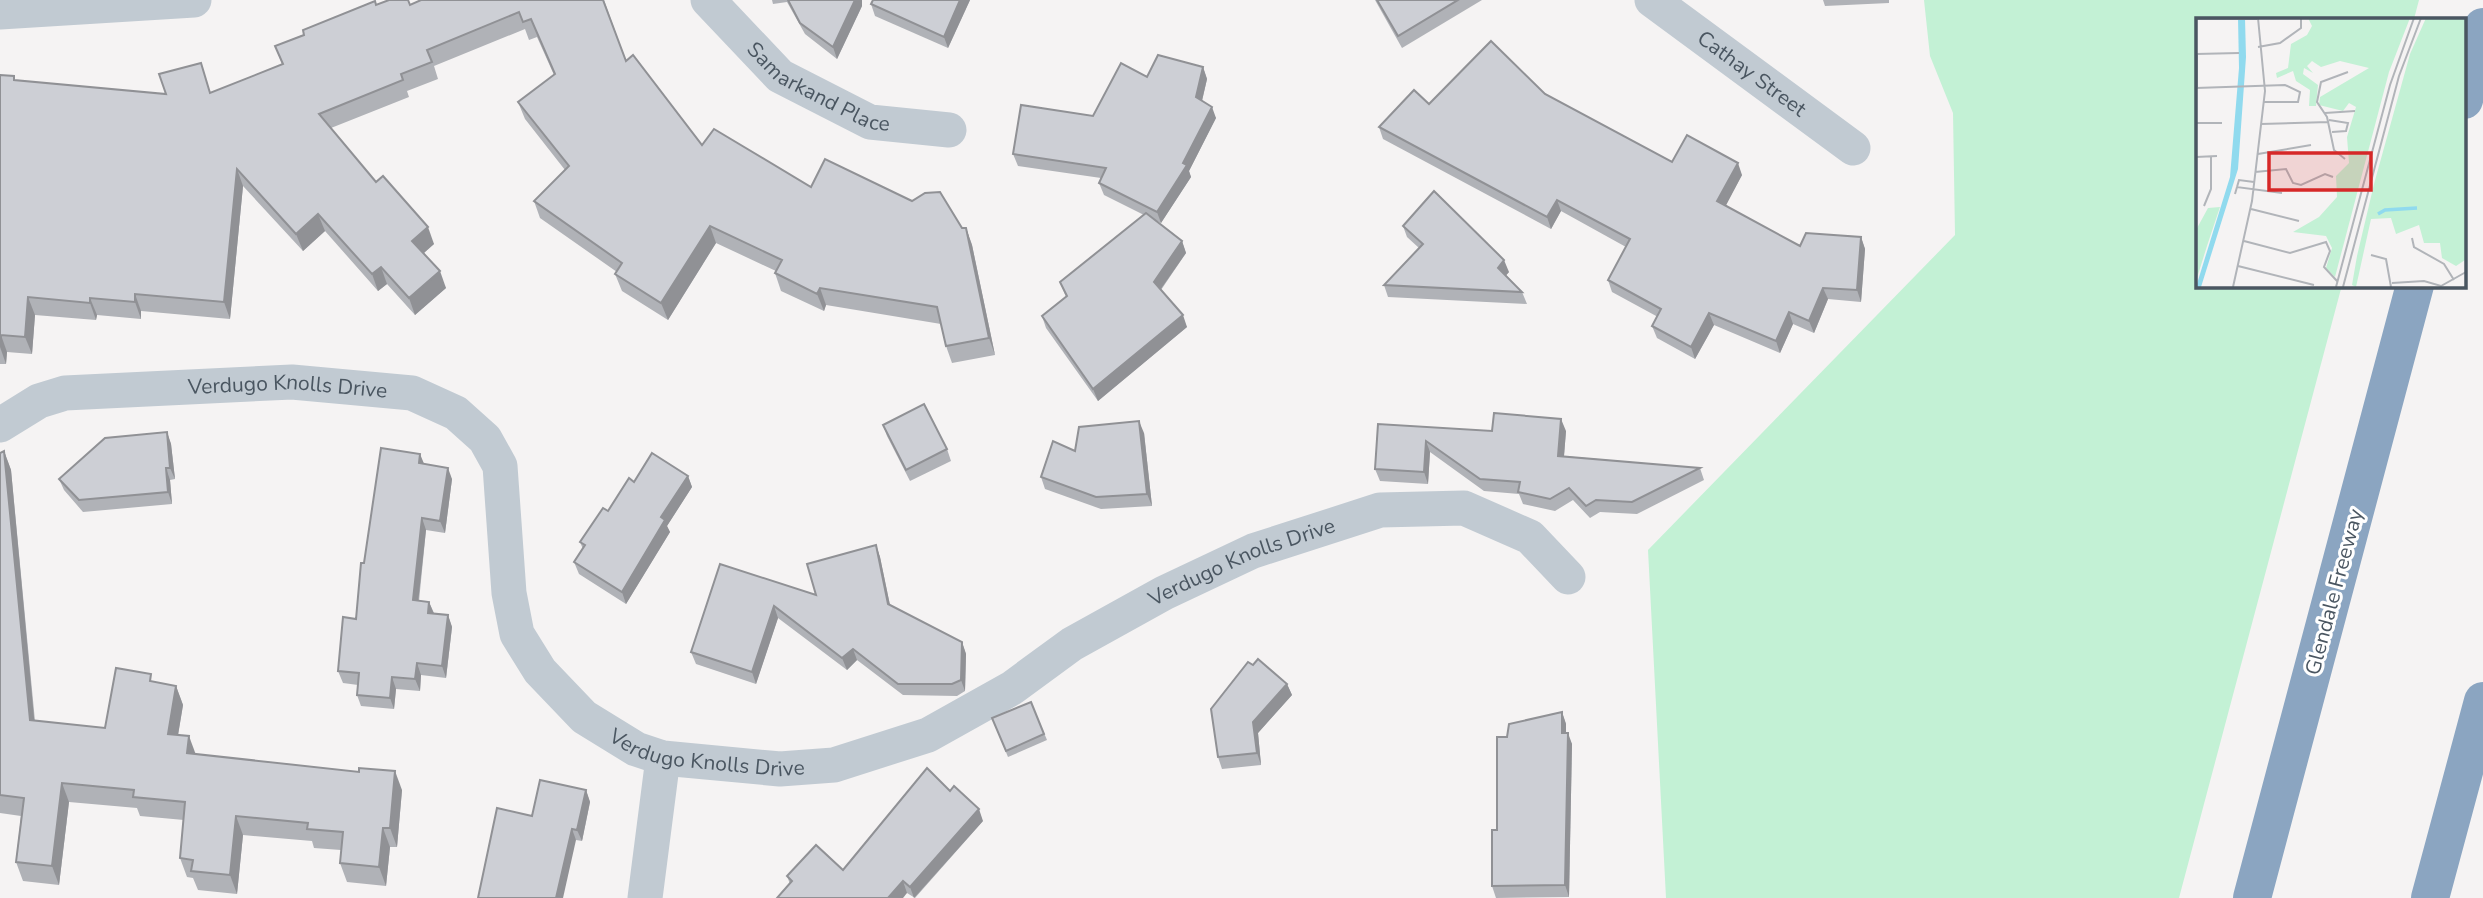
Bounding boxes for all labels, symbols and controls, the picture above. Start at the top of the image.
inset map [2196,18,2466,287]
street label: Cathay Street [1692,24,1813,123]
street label: Samarkand Place [741,36,891,138]
street label: Verdugo Knolls Drive [186,368,388,405]
street label: Glendale Freeway [2298,506,2370,678]
street label: Verdugo Knolls Drive [1143,511,1339,613]
street label: Verdugo Knolls Drive [603,721,806,783]

